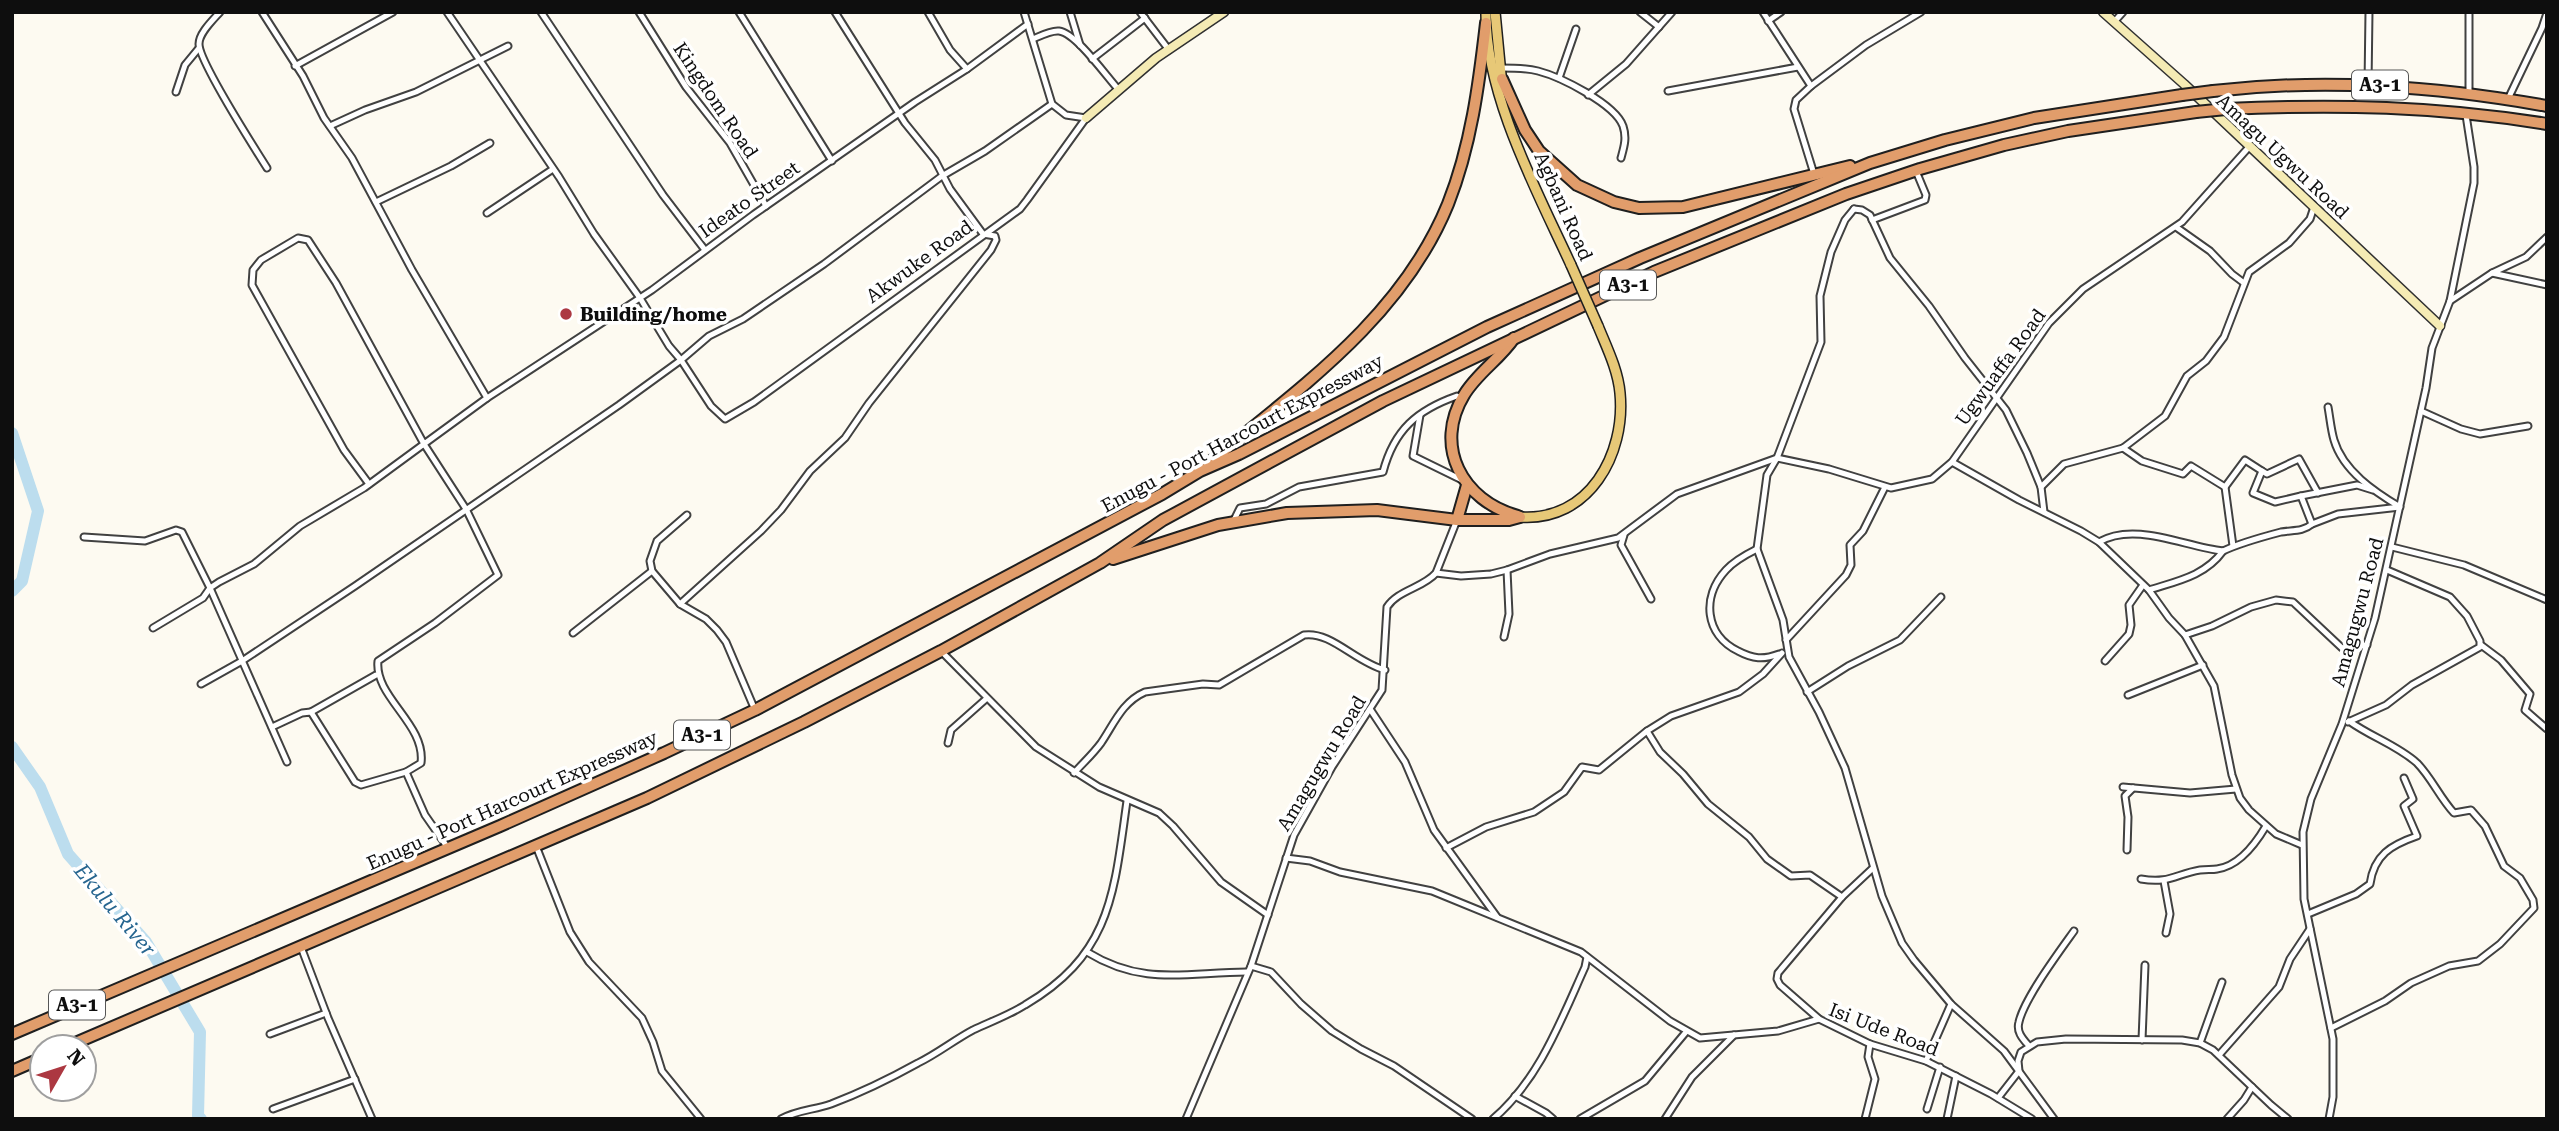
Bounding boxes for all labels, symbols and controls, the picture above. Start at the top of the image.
street label: Kingdom Road [668,38,763,163]
road number: A3-1 [2352,70,2408,100]
street label: Amagu Ugwu Road [2212,89,2354,224]
street label: Agbani Road [1529,148,1598,264]
street label: Ideato Street [695,156,804,243]
street label: Akwuke Road [861,215,977,308]
road number: A3-1 [1600,270,1656,300]
place label: Building/home [580,303,727,326]
street label: Ugwuaffa Road [1950,304,2050,430]
marker: Building/home [558,306,574,322]
street label: Enugu - Port Harcourt Expressway [1097,349,1388,518]
street label: Amagugwu Road [2326,535,2388,689]
street label: Amagugwu Road [1272,691,1371,835]
road number: A3-1 [674,720,730,750]
street label: Enugu - Port Harcourt Expressway [363,725,662,875]
water label: Ekulu River [69,858,161,961]
road number: A3-1 [49,990,105,1020]
street label: Isi Ude Road [1826,998,1942,1061]
north arrow [28,1033,98,1103]
text: N [62,1045,90,1071]

